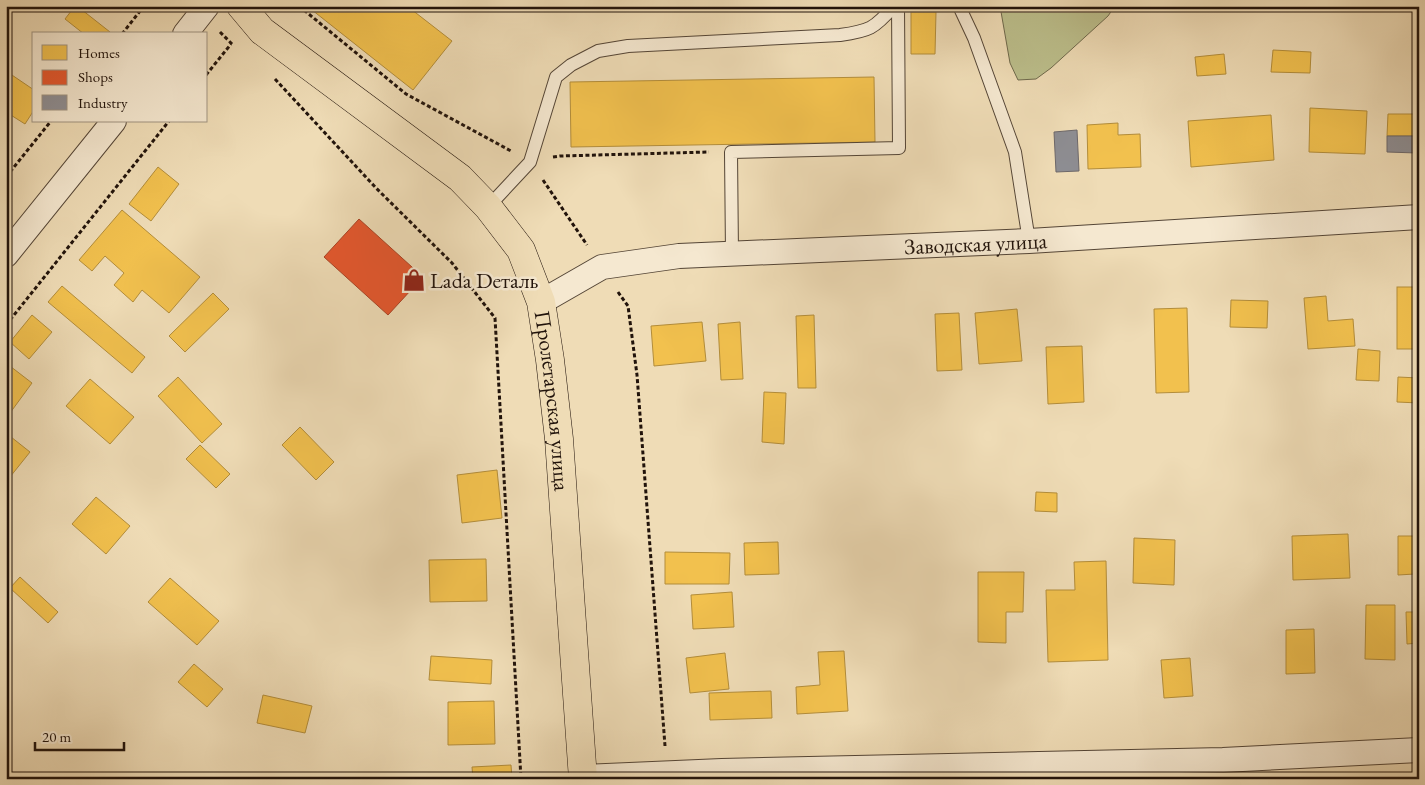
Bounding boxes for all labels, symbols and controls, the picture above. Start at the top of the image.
legend [32,32,208,122]
text: Homes [78,43,120,62]
text: Shops [78,67,113,86]
text: Industry [78,93,128,112]
street label: Заводская улица [904,226,1048,261]
place label: Lada Dеталь [430,266,538,295]
shop icon: Lada Dеталь [401,267,427,293]
street label: Пролетарская улица [528,308,577,492]
scale bar [35,720,124,752]
text: 20 m [42,727,71,746]

